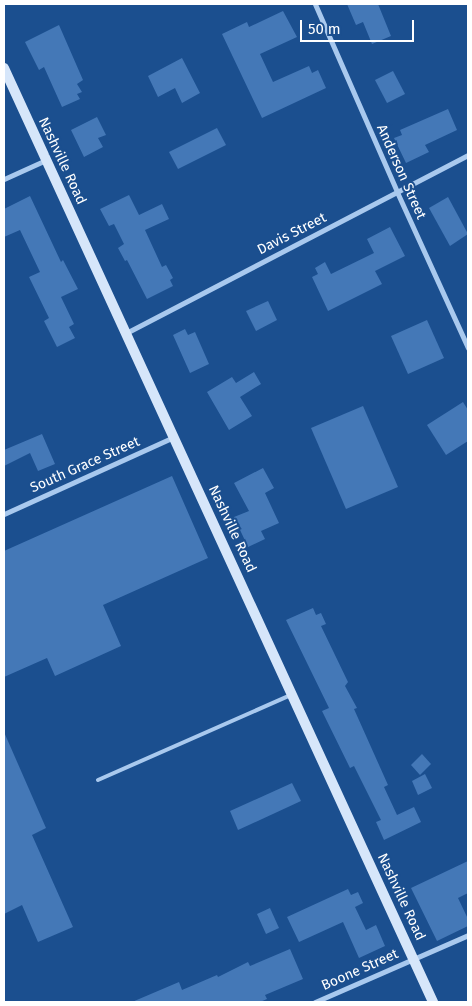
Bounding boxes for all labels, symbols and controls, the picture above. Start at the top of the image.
scale bar [302,10,416,42]
text: 50 m [308,20,341,38]
street label: Nashville Road [34,115,90,207]
street label: Anderson Street [373,122,429,222]
street label: Davis Street [255,209,329,259]
street label: South Grace Street [28,433,142,497]
street label: Nashville Road [204,483,260,575]
street label: Nashville Road [373,851,429,943]
street label: Boone Street [319,946,401,994]

